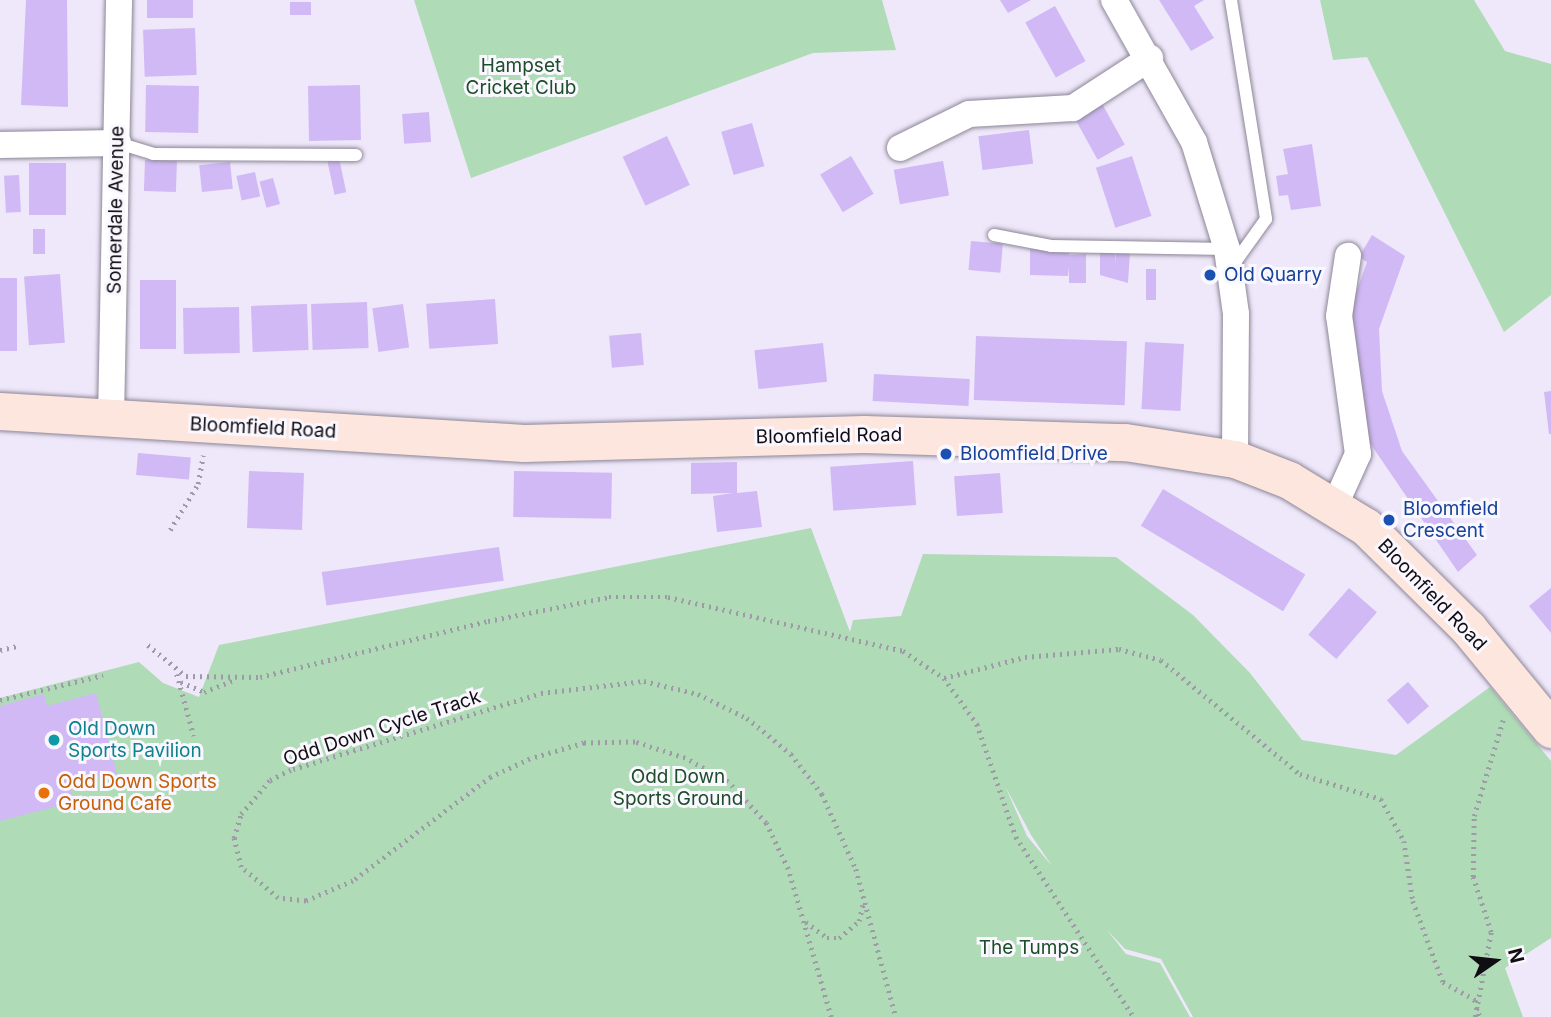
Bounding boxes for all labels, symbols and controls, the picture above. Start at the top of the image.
park label: Hampset Cricket Club [466,55,576,99]
street label: Somerdale Avenue [103,126,129,294]
place label: Old Quarry [1224,264,1322,286]
marker: Old Quarry [1202,267,1218,283]
street label: Bloomfield Road [189,413,337,443]
street label: Bloomfield Road [756,423,902,449]
place label: Bloomfield Drive [960,443,1108,465]
marker: Bloomfield Drive [938,446,954,462]
place label: Bloomfield Crescent [1403,498,1498,542]
marker: Bloomfield Crescent [1381,512,1397,528]
street label: Bloomfield Road [1373,534,1491,656]
street label: Odd Down Cycle Track [280,685,484,771]
place label: Old Down Sports Pavilion [68,718,202,762]
marker: Old Down Sports Pavilion [46,732,62,748]
park label: Odd Down Sports Ground [613,766,743,810]
place label: Odd Down Sports Ground Cafe [58,771,217,815]
marker: Odd Down Sports Ground Cafe [36,785,52,801]
north arrow [1460,926,1530,996]
park label: The Tumps [979,937,1079,959]
text: N [1503,946,1529,966]

